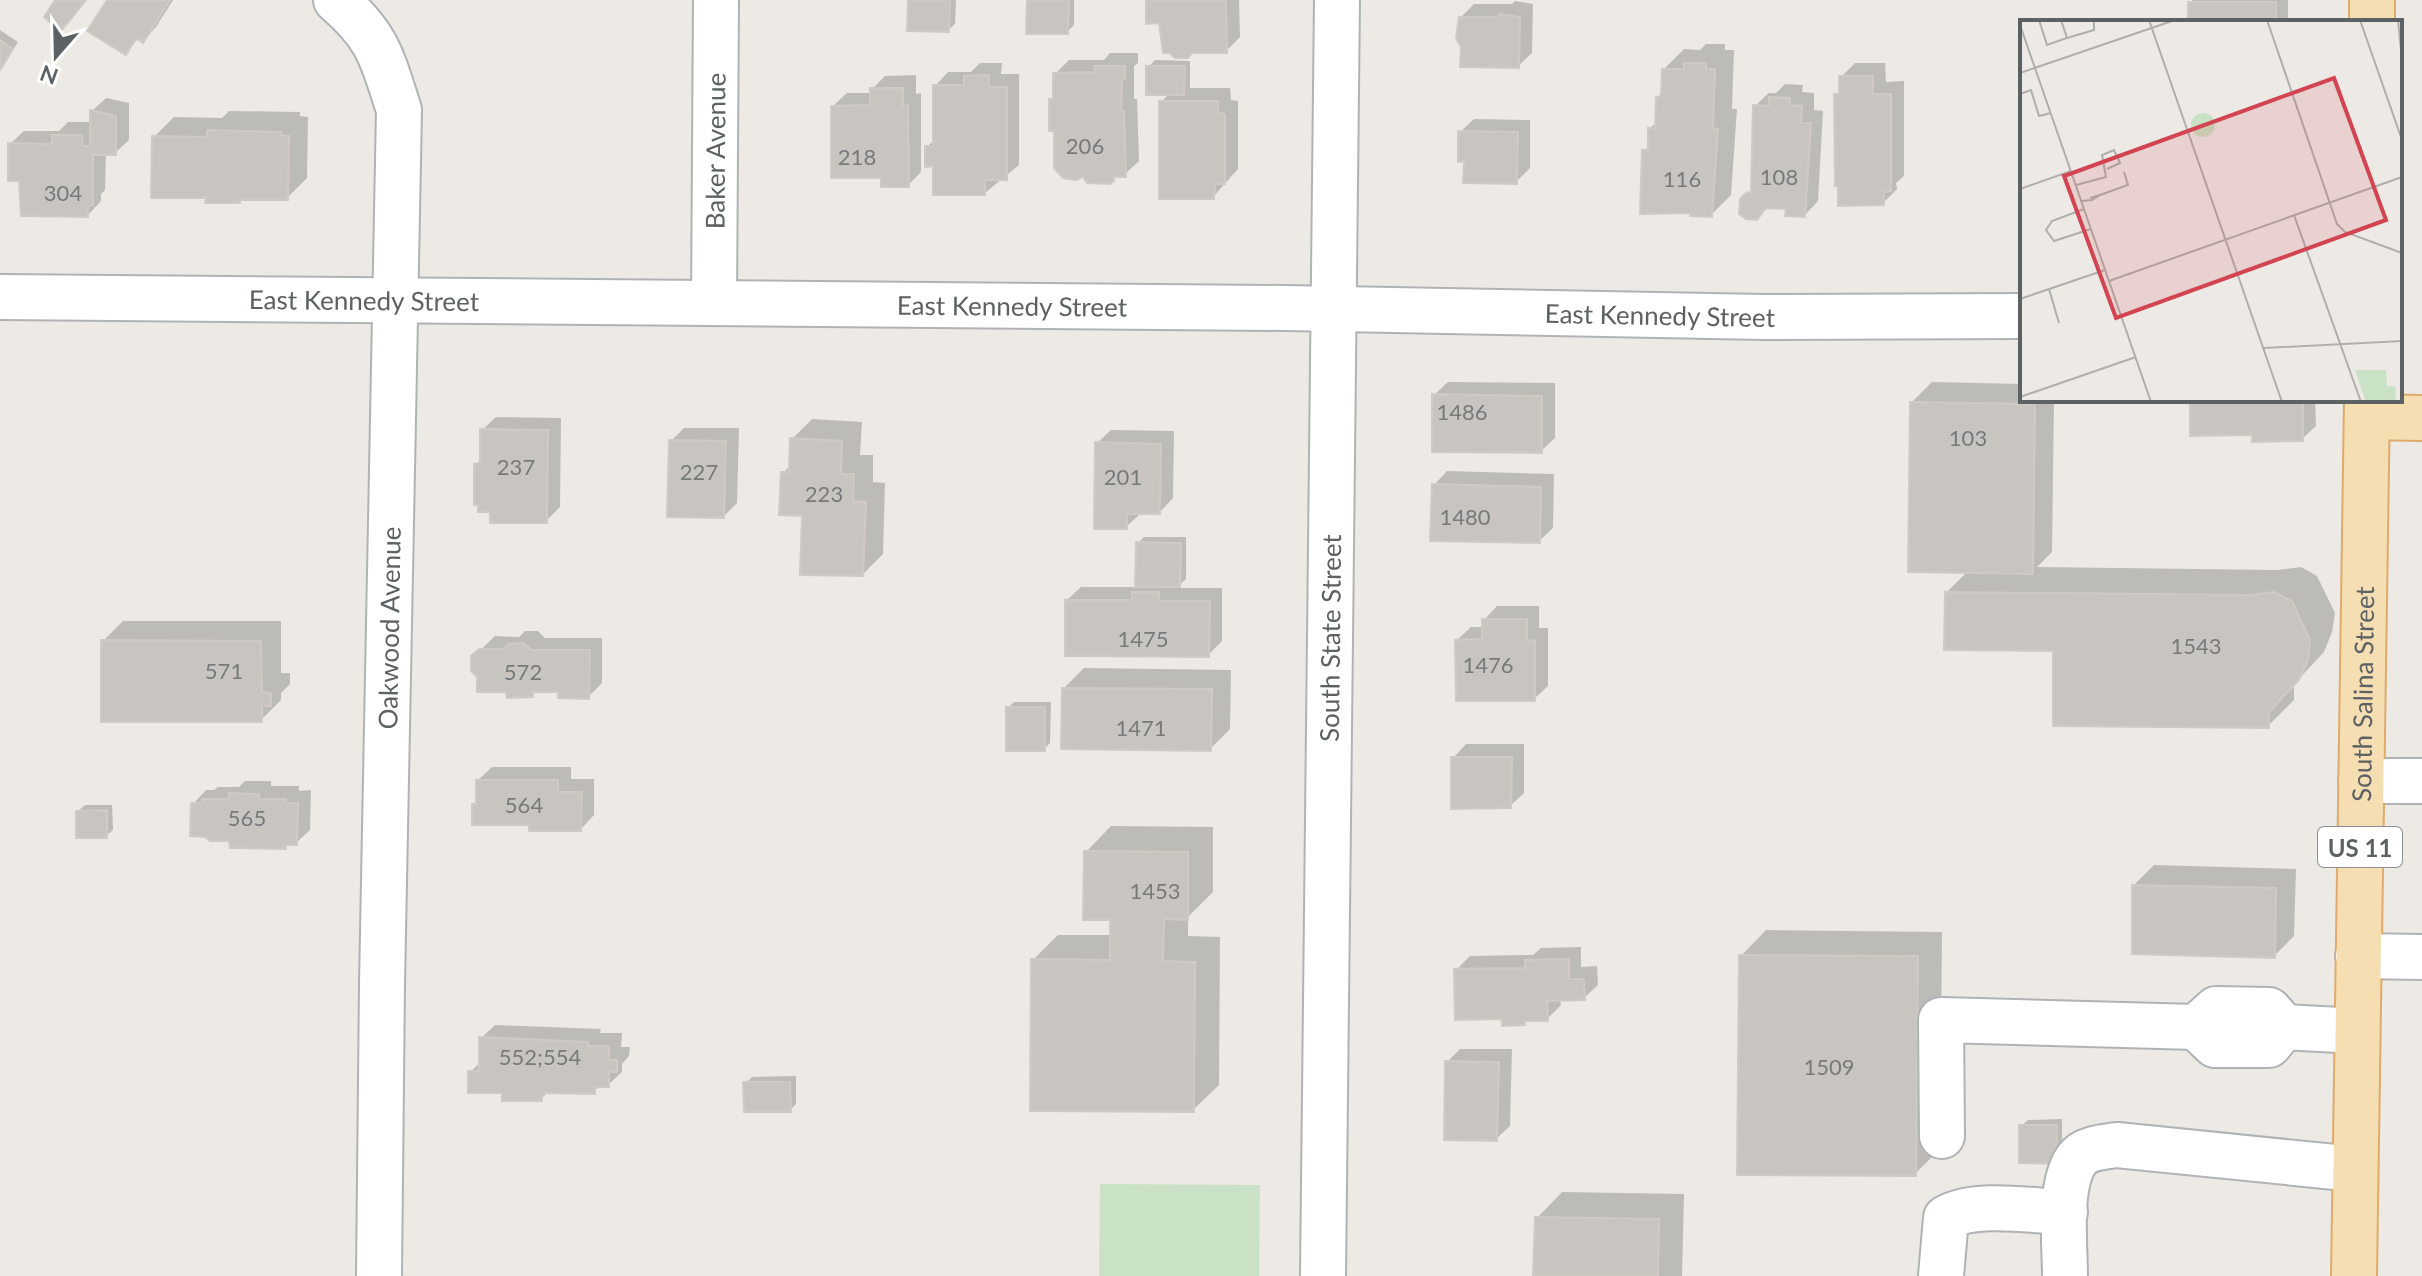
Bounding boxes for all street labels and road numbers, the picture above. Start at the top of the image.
street label: Baker Avenue [698,73,732,229]
street label: East Kennedy Street [249,283,480,317]
street label: East Kennedy Street [897,289,1128,323]
street label: East Kennedy Street [1544,297,1776,333]
street label: Oakwood Avenue [371,526,407,730]
street label: South State Street [1313,533,1347,742]
street label: South Salina Street [2345,585,2380,802]
road number: US 11 [2318,827,2402,867]

